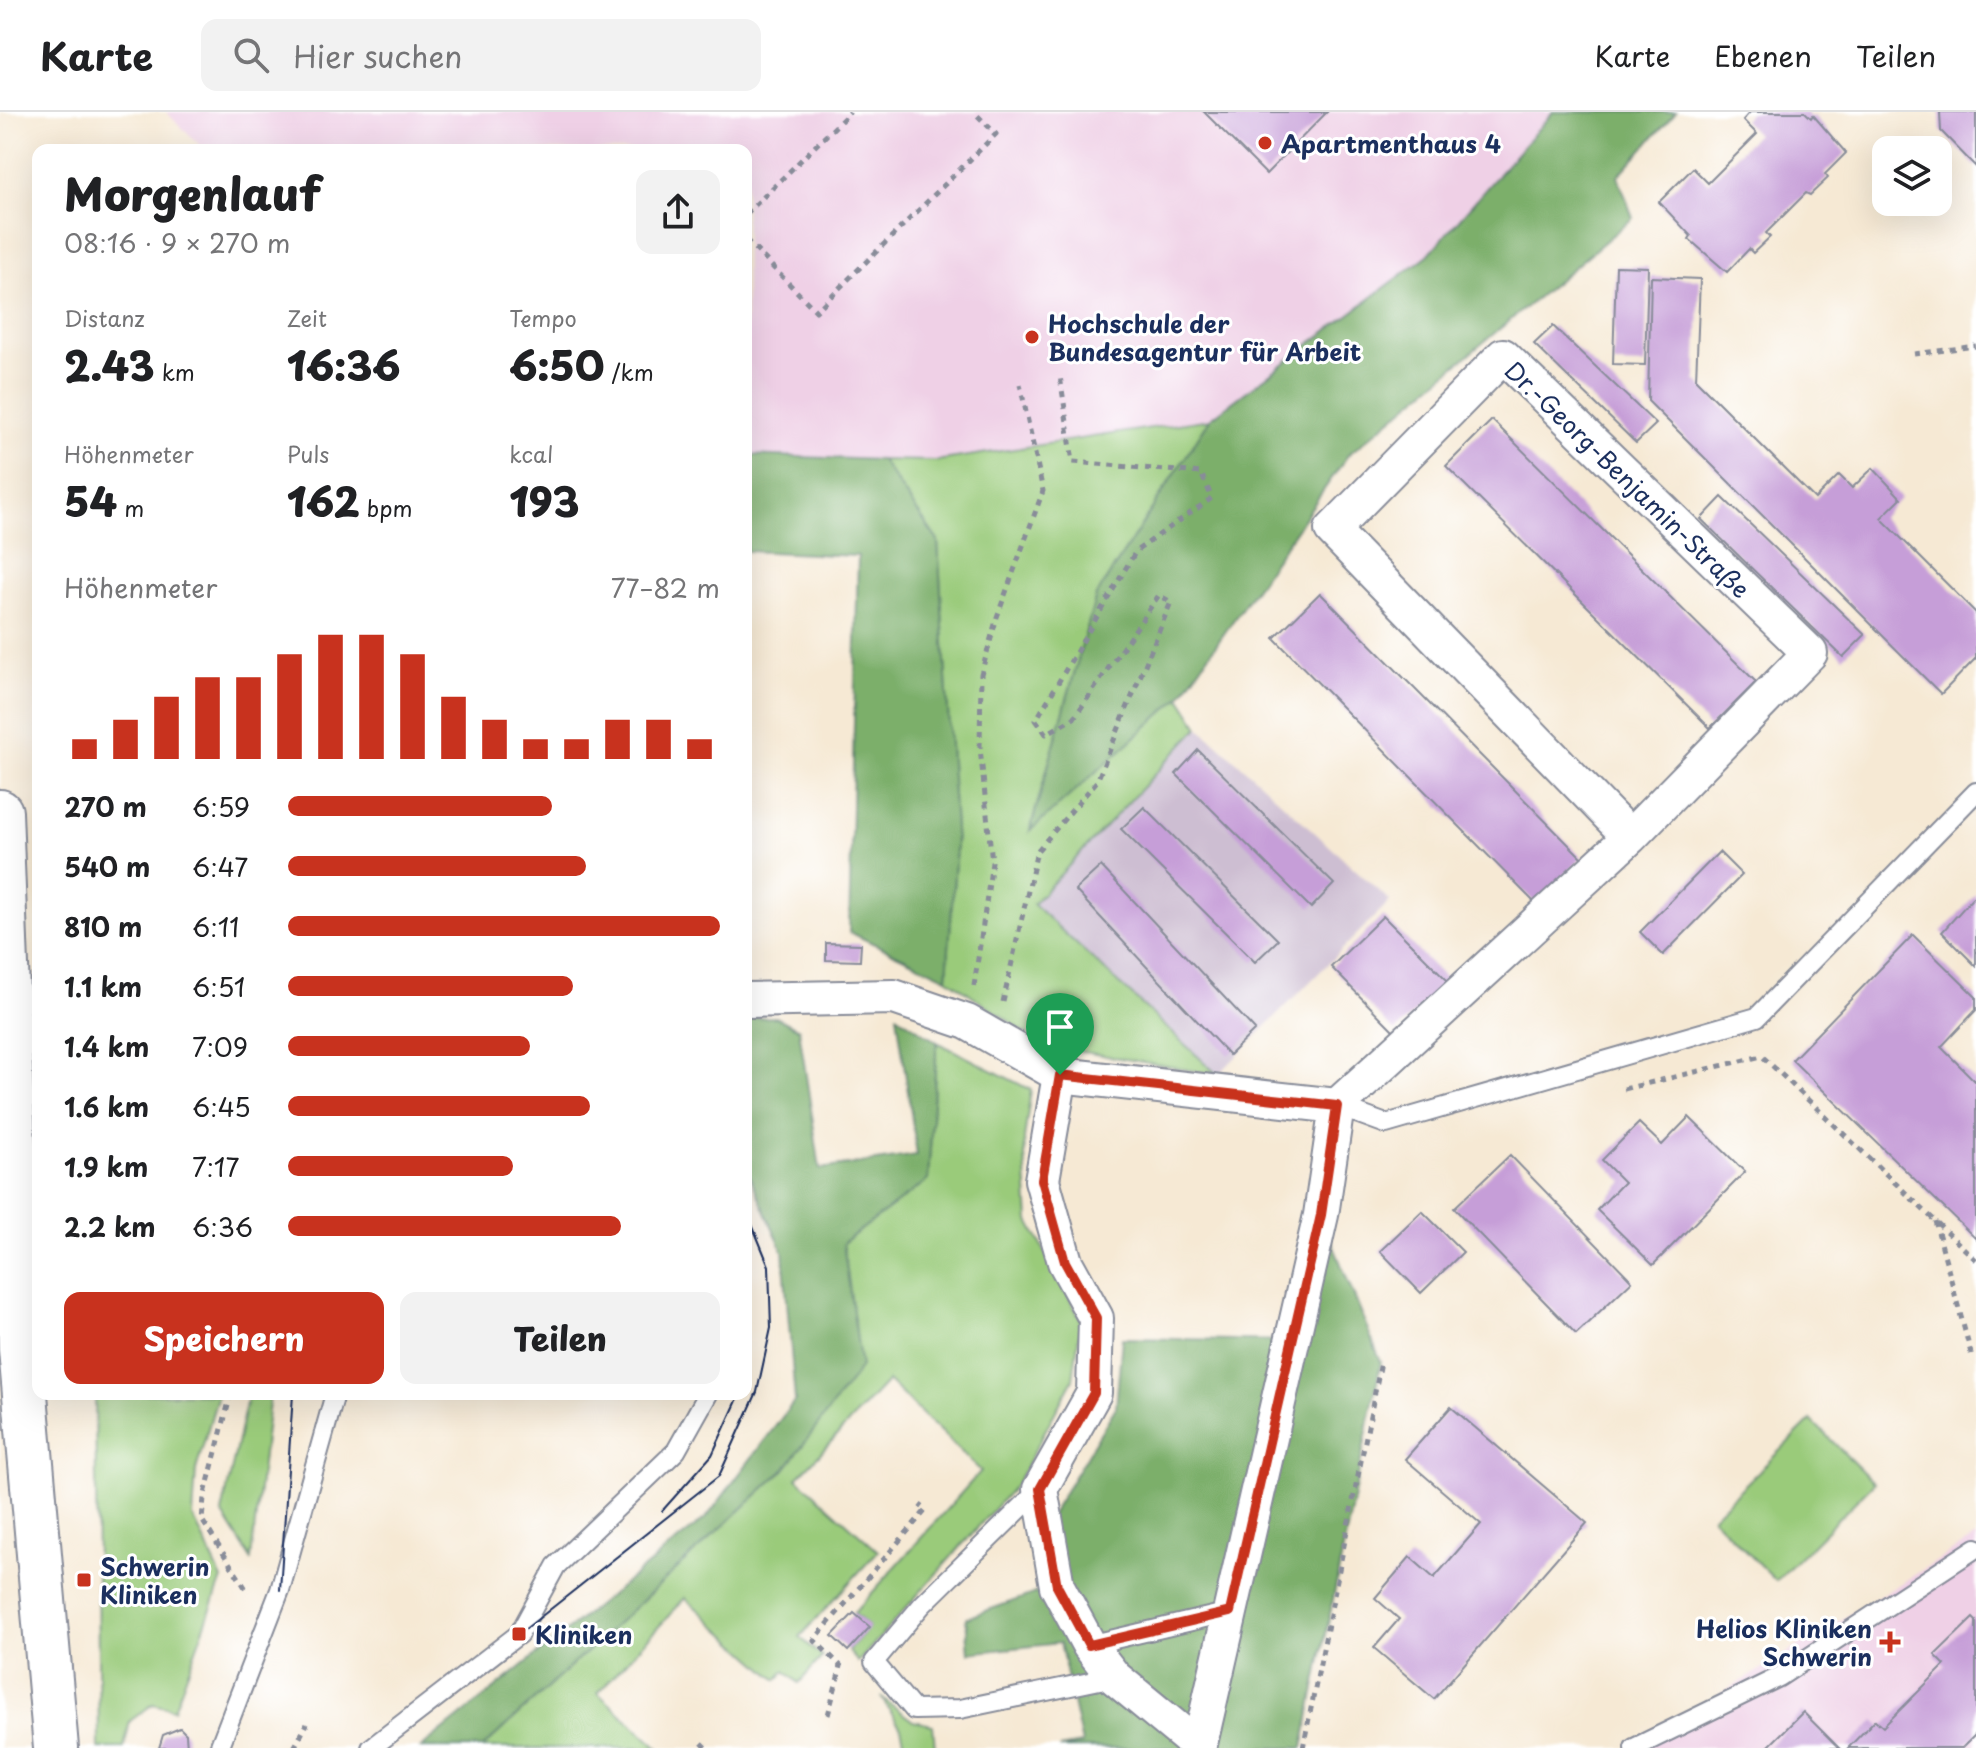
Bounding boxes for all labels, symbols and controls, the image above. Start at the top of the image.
search box [201,19,761,91]
text: Karte [40,27,153,84]
icon: search [229,33,273,77]
text: Hier suchen [293,33,462,78]
text: Karte [1595,34,1670,77]
text: Ebenen [1714,34,1812,77]
text: Teilen [1856,34,1936,77]
place label: Apartmenthaus 4 [1281,125,1501,161]
marker: Apartmenthaus 4 [1256,134,1274,152]
map controls [1872,136,1952,216]
button: layers [1872,136,1952,216]
text: Morgenlauf [64,160,321,226]
button: share [636,170,720,254]
text: 08:16 · 9 × 270 m [64,223,291,262]
text: Distanz [64,301,145,334]
text: Zeit [287,301,327,334]
text: Tempo [509,301,577,334]
place label: Hochschule der Bundesagentur für Arbeit [1048,305,1361,369]
marker: Hochschule der Bundesagentur für Arbeit [1023,328,1041,346]
text: 2.43 [64,334,155,395]
text: 16:36 [287,334,400,395]
text: 6:50 [509,334,604,395]
street label: Dr.-Georg-Benjamin-Straße [1498,352,1758,606]
text: km [155,355,195,388]
text: /km [604,355,654,388]
text: Höhenmeter [64,437,194,470]
text: Puls [287,437,329,470]
text: kcal [509,437,553,470]
text: 54 [64,470,117,531]
text: 162 [287,470,360,531]
text: 193 [509,470,579,531]
text: m [117,491,144,524]
text: bpm [360,491,412,524]
text: Höhenmeter [64,568,217,607]
text: 77–82 m [611,568,720,607]
text: 270 m [64,787,147,826]
text: 6:59 [192,787,250,826]
text: 540 m [64,847,150,886]
text: 6:47 [192,847,248,886]
text: 810 m [64,907,142,946]
text: 6:11 [192,907,239,946]
text: 1.1 km [64,967,142,1006]
text: 6:51 [192,967,245,1006]
pin [1026,993,1094,1075]
icon: arrive [1038,1005,1082,1049]
text: 1.4 km [64,1027,149,1066]
text: 7:09 [192,1027,248,1066]
text: 1.6 km [64,1087,149,1126]
text: 6:45 [192,1087,251,1126]
text: 1.9 km [64,1147,148,1186]
text: 7:17 [192,1147,239,1186]
text: 2.2 km [64,1207,155,1246]
text: 6:36 [192,1207,253,1246]
button: Speichern [64,1292,384,1384]
button: Teilen [400,1292,720,1384]
place label: Schwerin Kliniken [100,1548,210,1612]
marker: Schwerin Kliniken [75,1571,93,1589]
place label: Helios Kliniken Schwerin [1696,1610,1872,1674]
place label: Kliniken [535,1616,632,1652]
marker: Kliniken [510,1625,528,1643]
marker: Helios Kliniken Schwerin [1879,1631,1901,1653]

